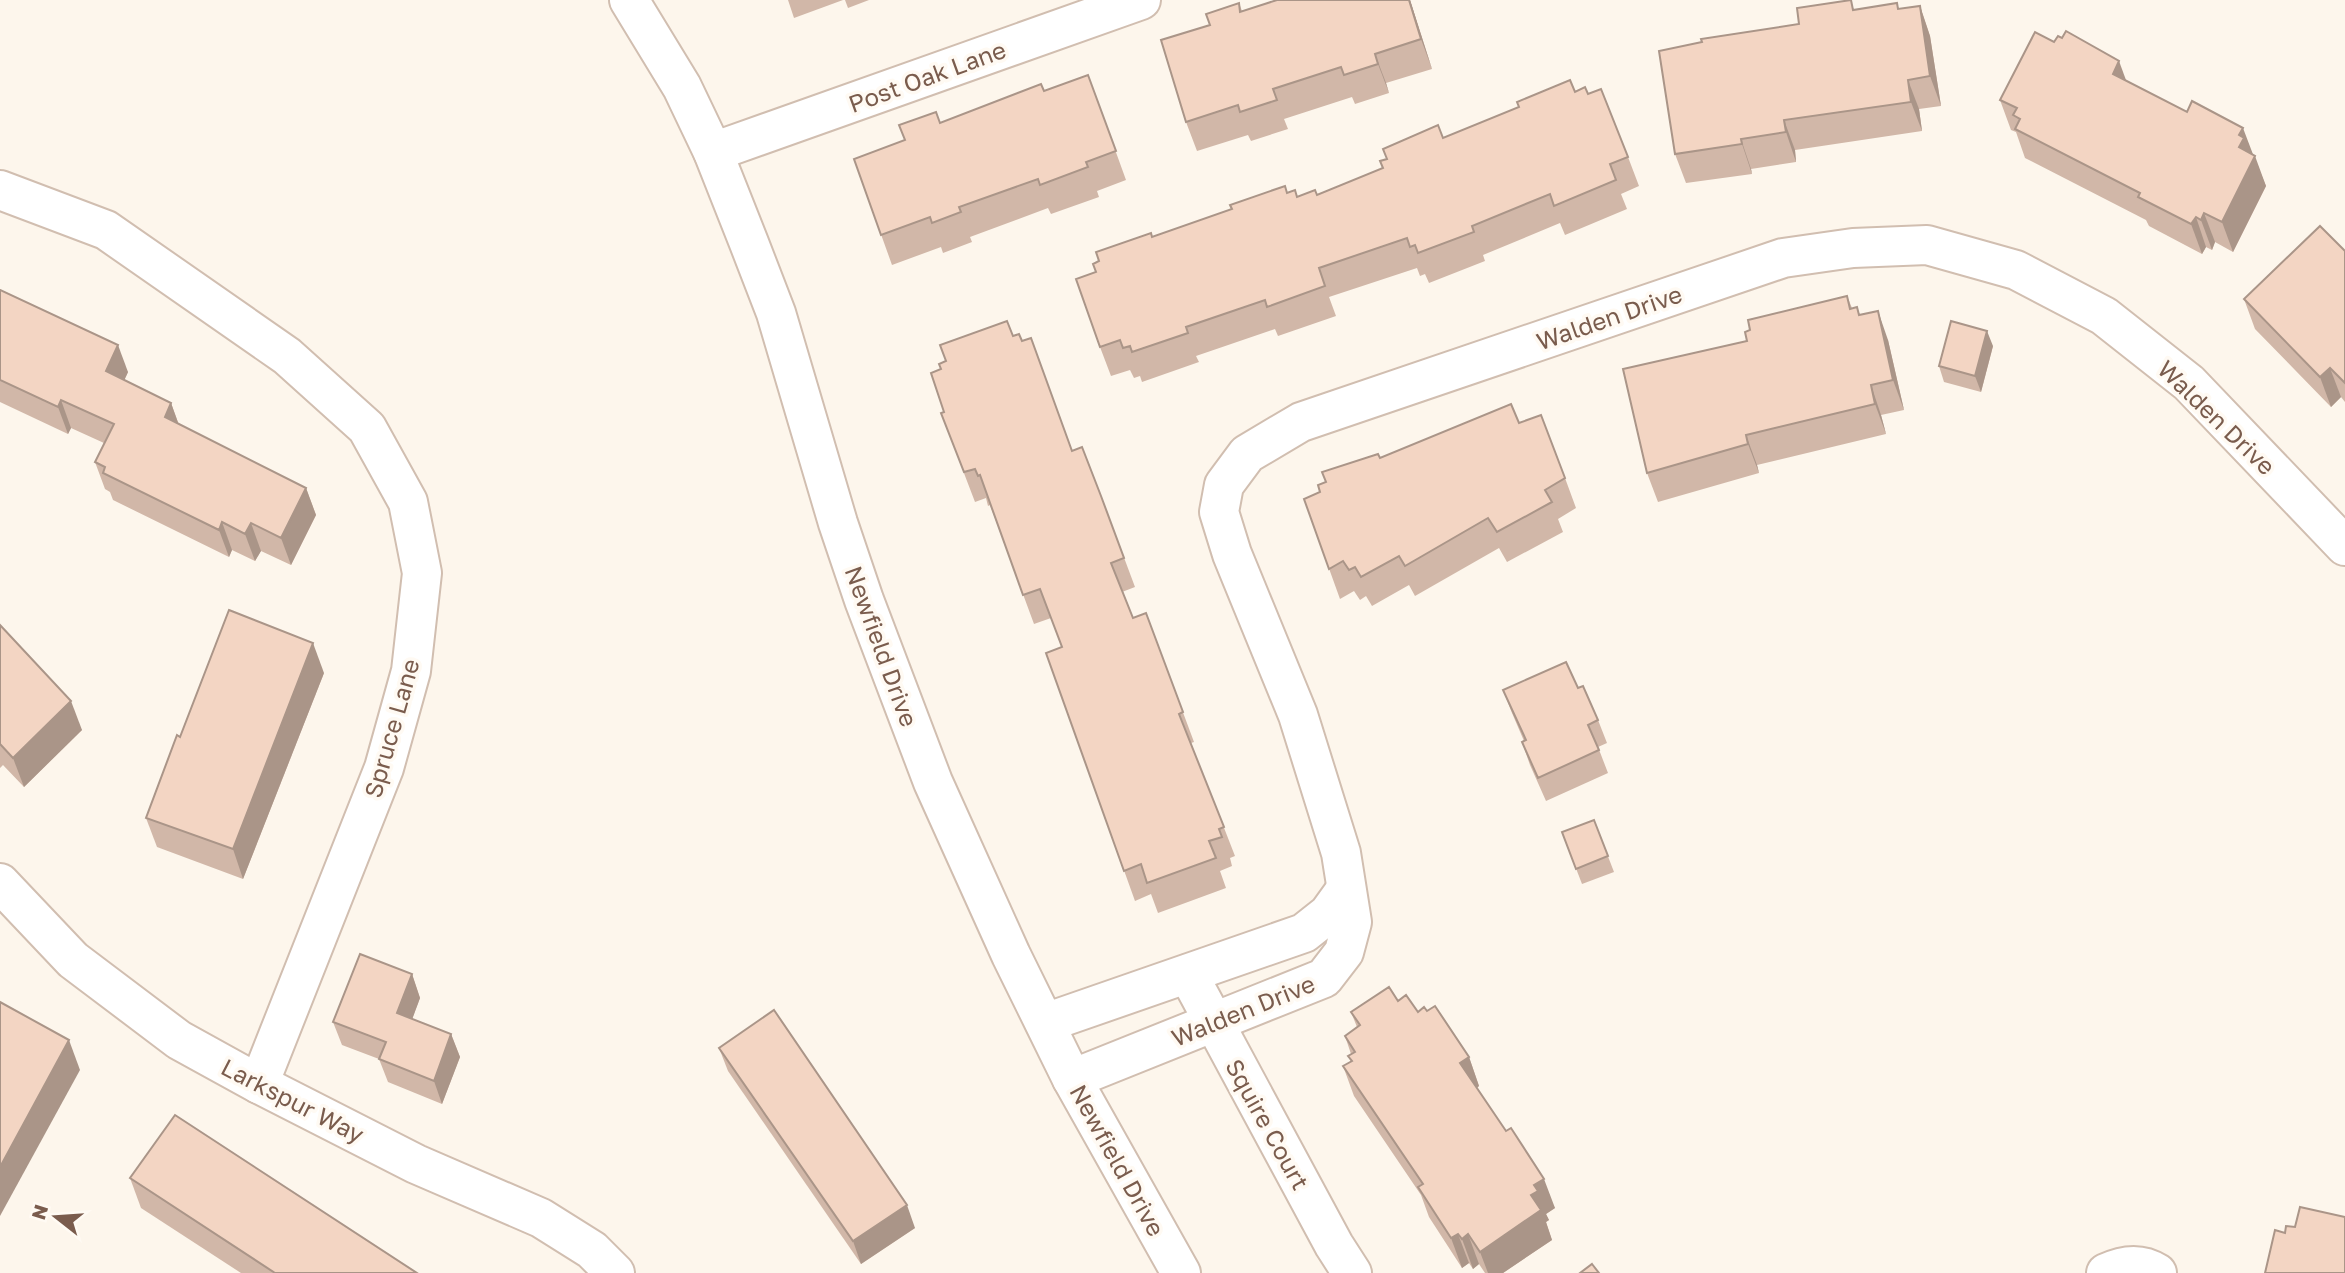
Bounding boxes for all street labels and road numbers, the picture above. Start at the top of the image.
street label: Post Oak Lane [844,34,1010,118]
street label: Walden Drive [1532,279,1686,355]
street label: Walden Drive [2152,354,2282,480]
street label: Newfield Drive [840,562,924,730]
street label: Spruce Lane [357,655,425,801]
street label: Walden Drive [1167,968,1319,1052]
street label: Larkspur Way [217,1052,369,1148]
street label: Squire Court [1220,1054,1316,1194]
street label: Newfield Drive [1064,1079,1172,1241]

